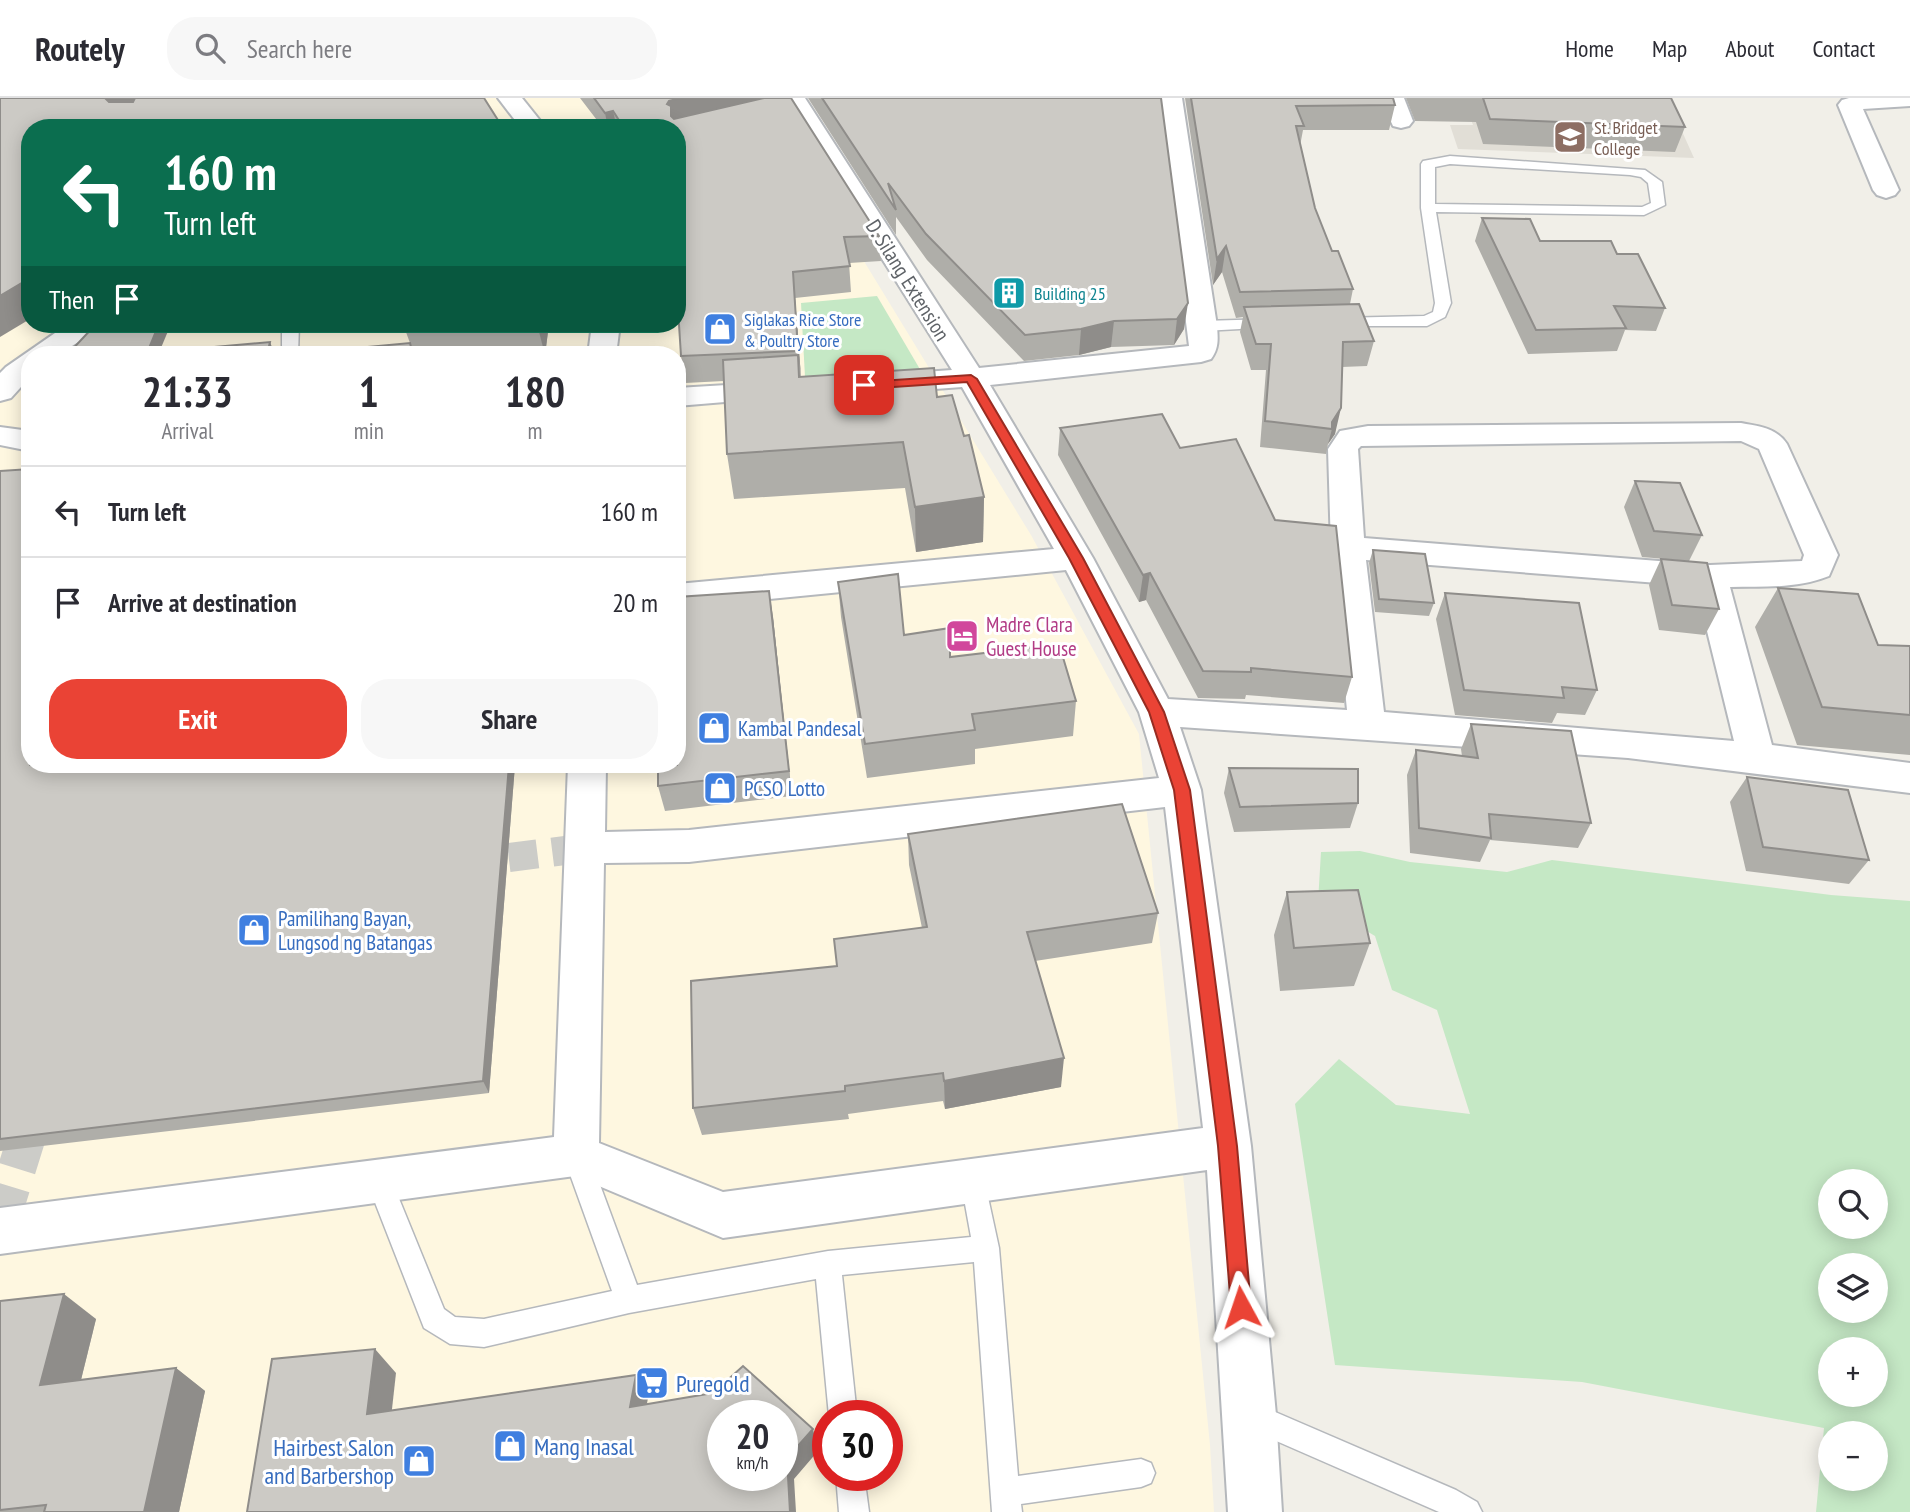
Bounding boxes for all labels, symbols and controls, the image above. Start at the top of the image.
search box [167,17,657,80]
text: Routely [35,27,125,70]
icon: search [191,29,229,67]
text: Search here [247,32,352,65]
text: Home [1565,33,1614,64]
text: Map [1652,33,1687,64]
text: About [1725,33,1774,64]
text: Contact [1812,33,1875,64]
place label: St. Bridget College [1594,116,1658,160]
school or university icon: St. Bridget College [1551,118,1589,156]
text: 160 m [164,140,277,204]
icon: left [49,147,140,238]
text: Turn left [164,202,256,244]
street label: D. Silang Extension [860,214,956,346]
building icon: Building 25 [990,274,1028,312]
icon: arrive [108,280,146,318]
place label: Building 25 [1034,282,1106,305]
text: Then [49,283,94,316]
place label: Siglakas Rice Store & Poultry Store [744,308,861,352]
shop icon: Siglakas Rice Store & Poultry Store [701,310,739,348]
pin [834,355,894,415]
text: 21:33 [142,364,233,419]
text: 1 [359,364,379,419]
text: 180 [505,364,565,419]
icon: arrive [845,366,883,404]
text: Arrival [161,416,213,445]
text: min [354,416,384,445]
text: m [527,416,542,445]
icon: left [49,493,87,531]
text: Turn left [108,495,186,528]
text: 160 m [600,495,658,528]
icon: arrive [49,584,87,622]
text: Arrive at destination [108,586,297,619]
text: 20 m [612,586,658,619]
place label: Madre Clara Guest House [986,611,1077,662]
hotel icon: Madre Clara Guest House [943,617,981,655]
button: Exit [49,679,347,759]
button: Share [361,679,658,759]
shop icon: Kambal Pandesal [695,709,733,747]
place label: Kambal Pandesal [738,715,862,742]
shop icon: PCSO Lotto [701,769,739,807]
place label: PCSO Lotto [744,775,825,802]
place label: Pamilihang Bayan, Lungsod ng Batangas [278,905,433,956]
shop icon: Pamilihang Bayan, Lungsod ng Batangas [235,911,273,949]
map controls [1818,1169,1888,1491]
button: search [1818,1169,1888,1239]
button: layers [1818,1253,1888,1323]
position arrow [1204,1270,1278,1344]
button: + [1818,1337,1888,1407]
supermarket icon: Puregold [633,1364,671,1402]
place label: Puregold [676,1368,750,1399]
speed limit sign: 30 [812,1400,903,1491]
text: 20 [736,1413,769,1459]
button: − [1818,1421,1888,1491]
shop icon: Mang Inasal [491,1427,529,1465]
place label: Mang Inasal [534,1431,634,1462]
place label: Hairbest Salon and Barbershop [265,1432,394,1491]
shop icon: Hairbest Salon and Barbershop [400,1442,438,1480]
text: km/h [737,1451,768,1474]

